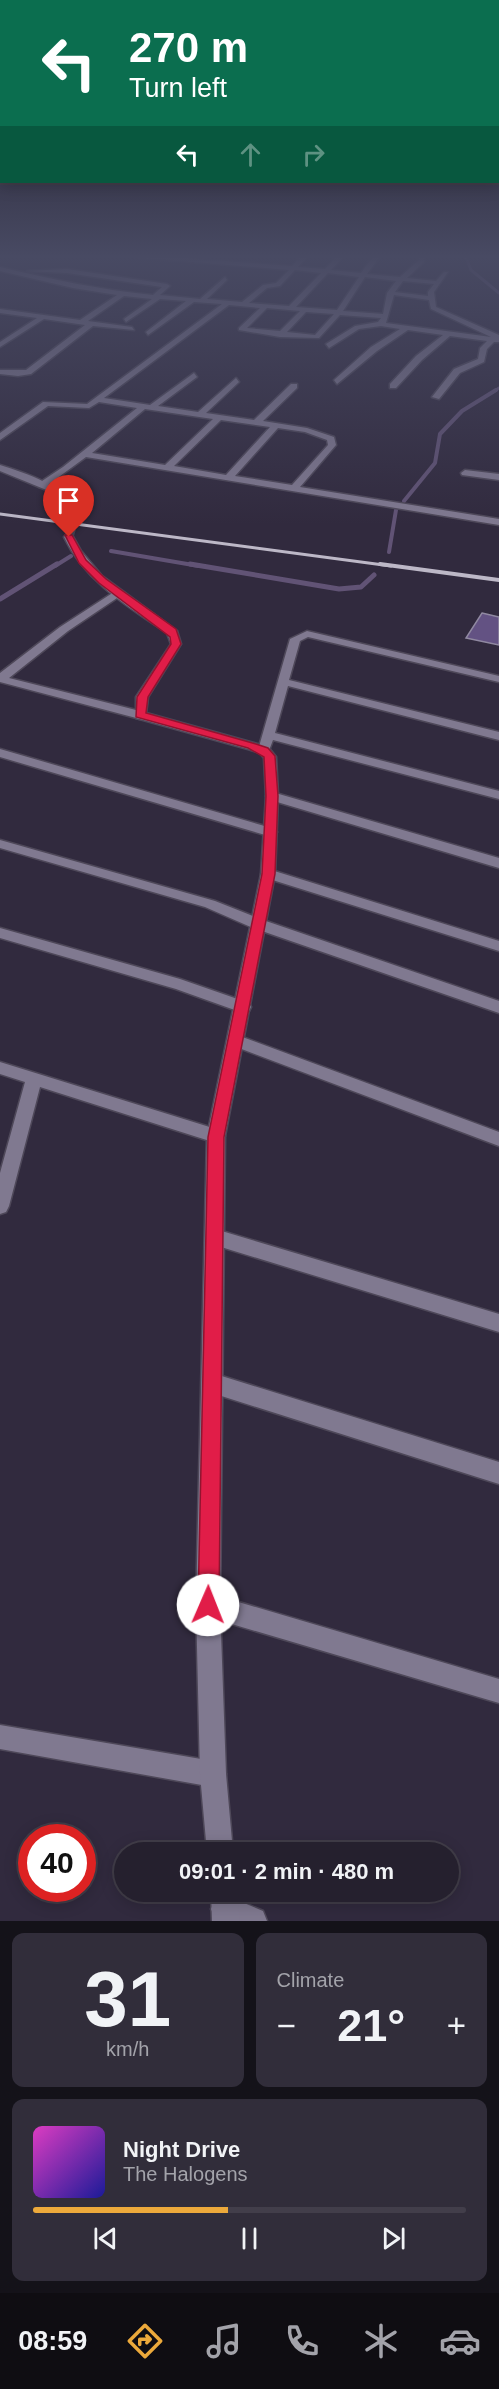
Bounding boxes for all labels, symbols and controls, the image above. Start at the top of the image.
icon: left [30,24,108,102]
text: 270 m [129,24,248,71]
text: Turn left [129,73,227,103]
icon: left [171,138,204,171]
icon: ahead [234,138,267,171]
icon: right [297,138,330,171]
pin [43,475,94,537]
icon: arrive [52,484,85,517]
position arrow [176,1573,240,1637]
speed limit sign: 40 [18,1824,96,1902]
text: 09:01 · 2 min · 480 m [179,1859,394,1884]
text: 31 [84,1955,171,2043]
text: Climate [277,1969,344,1991]
text: 21° [337,2000,405,2051]
text: − [277,2007,296,2044]
text: + [447,2007,466,2044]
text: km/h [106,2038,149,2060]
text: Night Drive [123,2137,240,2162]
text: The Halogens [123,2163,248,2185]
icon: previous [89,2222,122,2255]
icon: pause [233,2222,266,2255]
icon: next [377,2222,410,2255]
icon: directions [124,2320,166,2362]
icon: music [203,2320,245,2362]
icon: phone [281,2320,323,2362]
icon: climate [360,2320,402,2362]
icon: car [439,2320,481,2362]
text: 08:59 [18,2326,87,2356]

